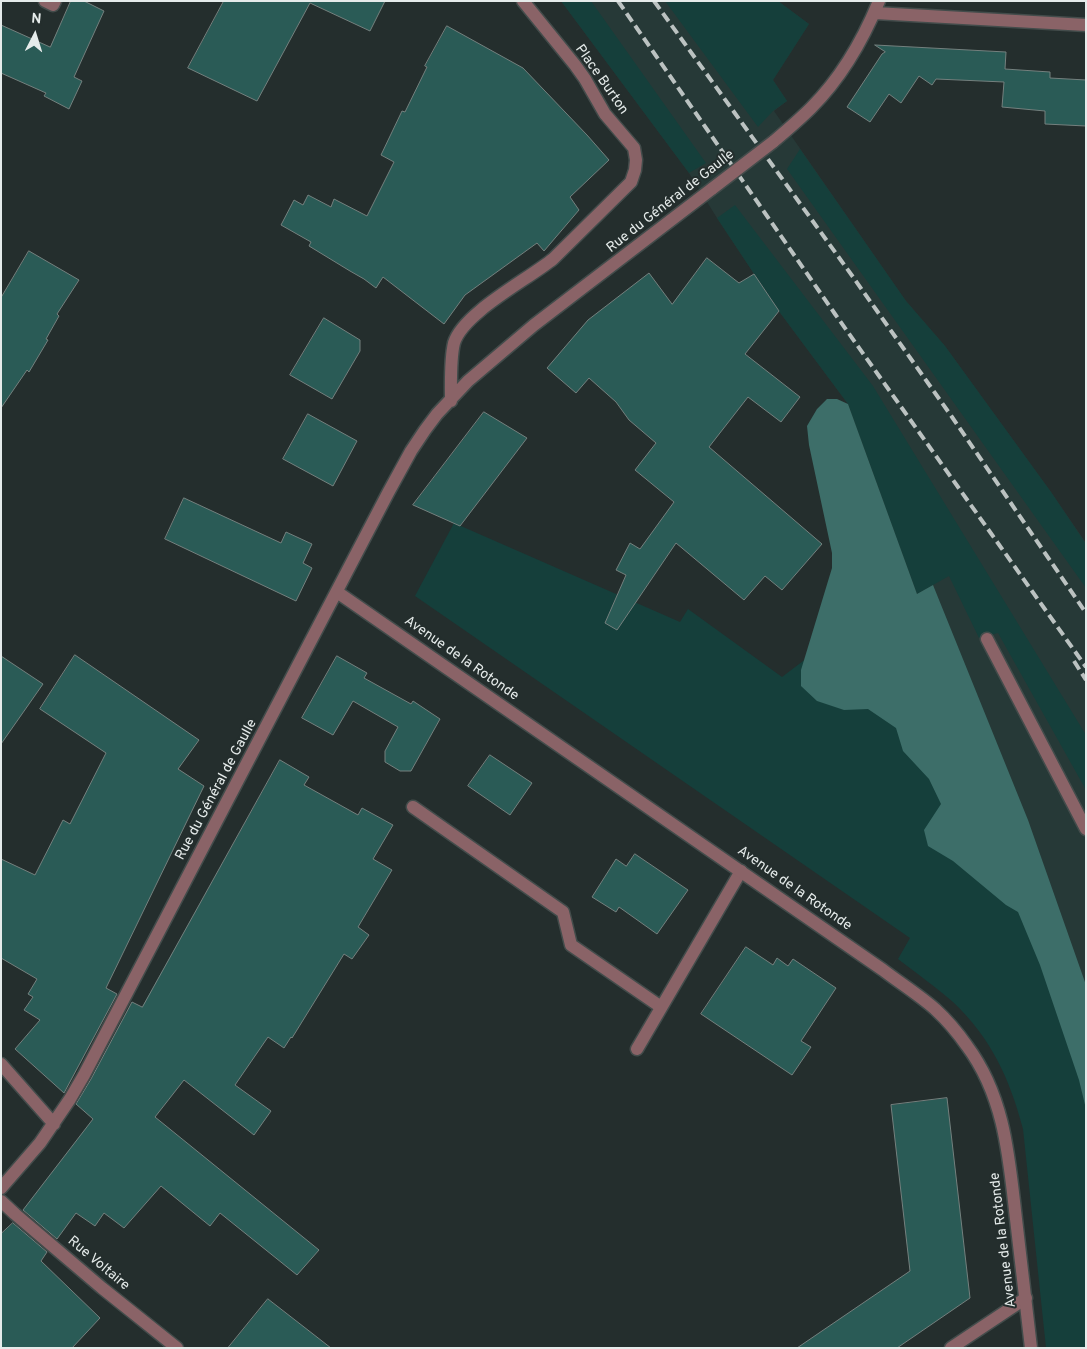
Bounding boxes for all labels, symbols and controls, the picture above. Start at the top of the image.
north arrow [10,10,60,60]
text: N [31,11,42,28]
street label: Place Burton [571,42,631,118]
street label: Rue du Général de Gaulle [604,147,738,257]
street label: Avenue de la Rotonde [400,613,522,705]
street label: Rue du Général de Gaulle [173,717,261,863]
street label: Avenue de la Rotonde [733,843,855,935]
street label: Avenue de la Rotonde [987,1171,1021,1309]
street label: Rue Voltaire [64,1233,132,1295]

